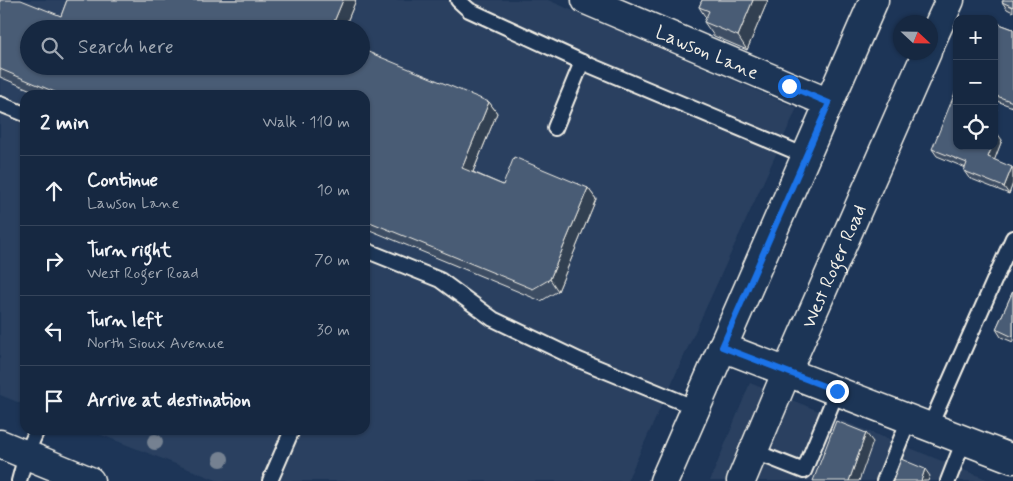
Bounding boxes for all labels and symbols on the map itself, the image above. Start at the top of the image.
north arrow [893,15,938,60]
street label: Lawson Lane [652,20,762,86]
route start [778,75,801,98]
street label: West Roger Road [796,201,873,332]
route end [826,380,849,403]

